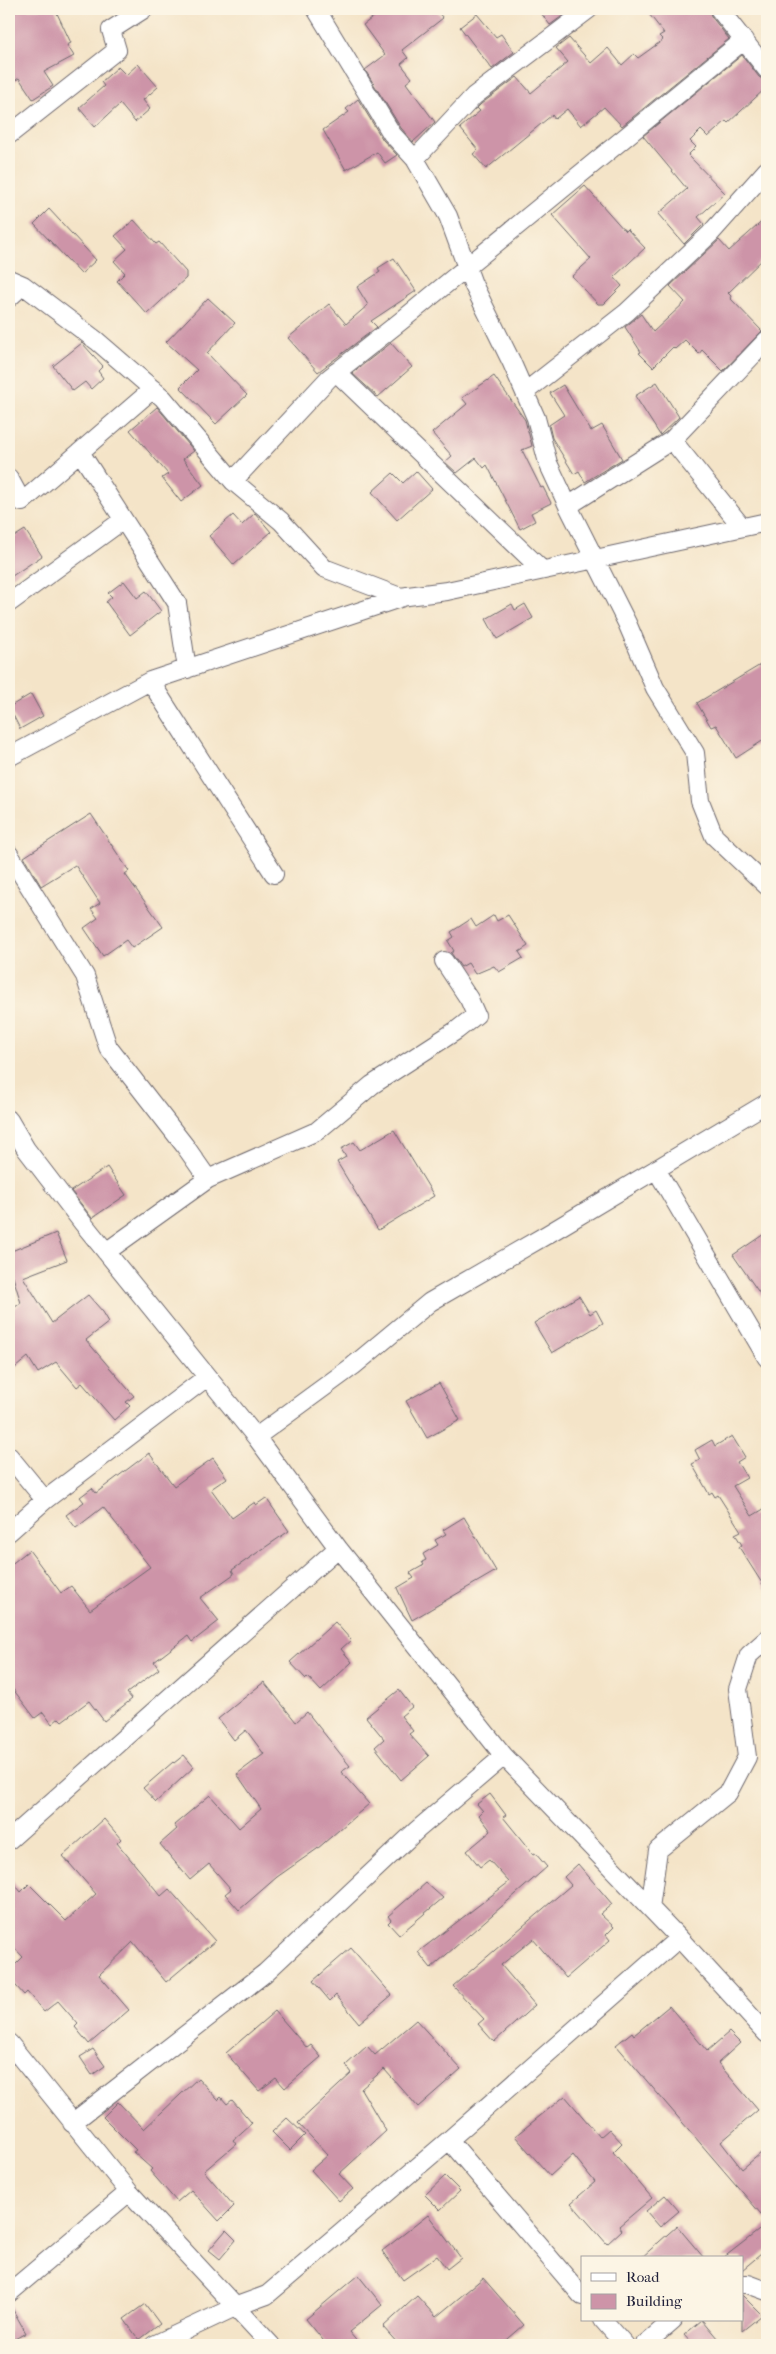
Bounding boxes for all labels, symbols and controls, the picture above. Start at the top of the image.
legend [581,2256,744,2322]
text: Road [626,2268,660,2286]
text: Building [626,2292,683,2310]

